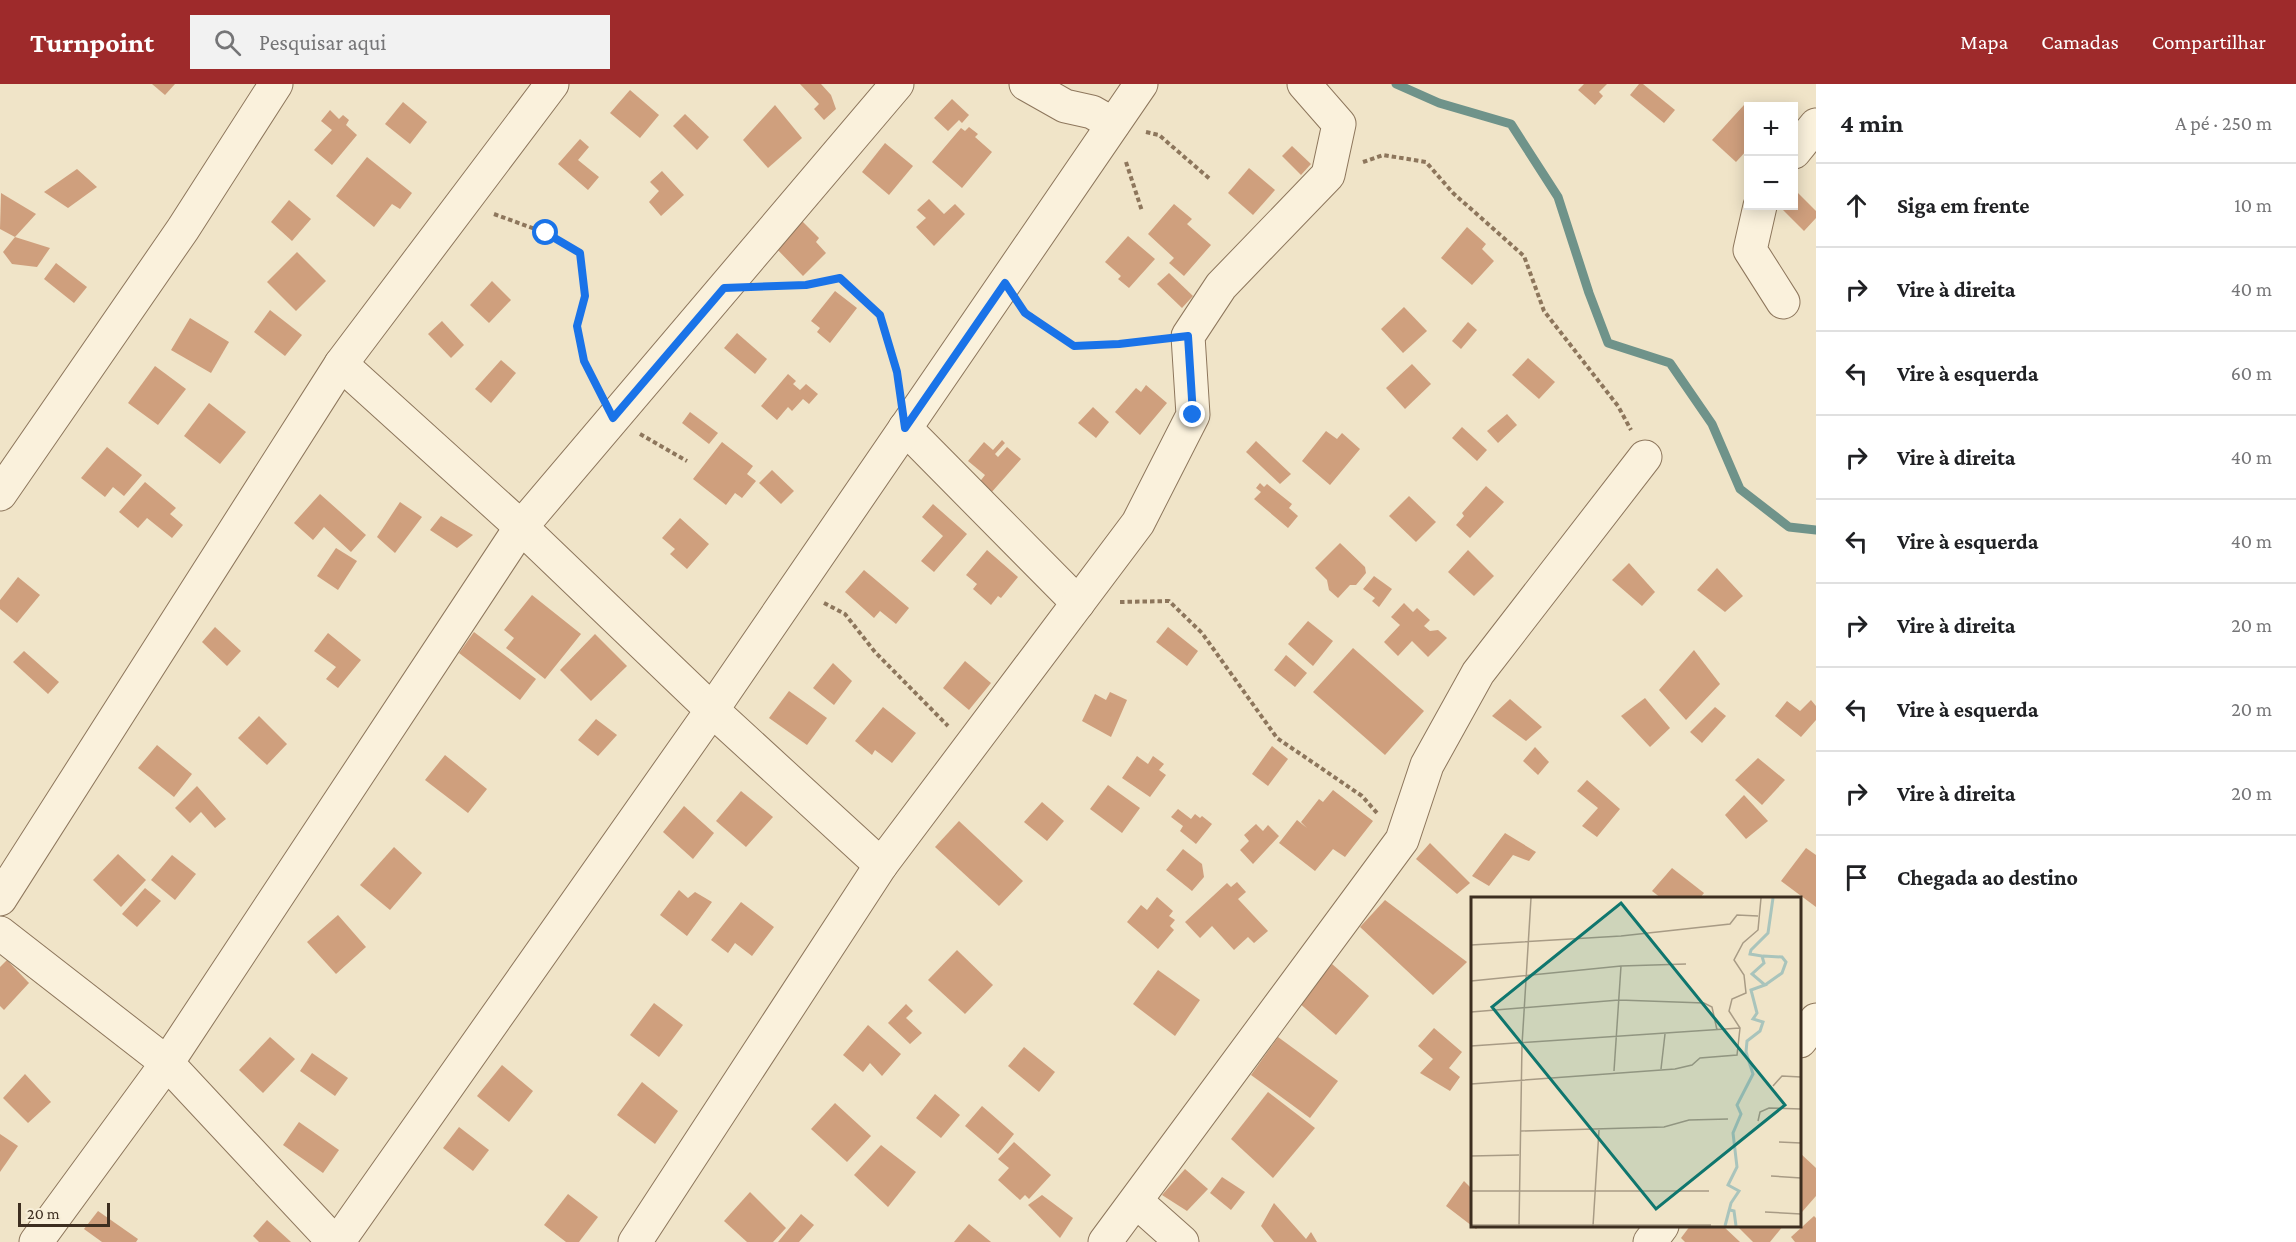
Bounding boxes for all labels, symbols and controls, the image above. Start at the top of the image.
search box [190,15,610,69]
icon: search [211,26,244,59]
text: Turnpoint [30,27,154,58]
text: Pesquisar aqui [259,30,386,55]
text: Mapa [1960,30,2008,54]
text: Camadas [2041,30,2119,54]
text: Compartilhar [2152,30,2266,54]
map controls [1744,102,1798,210]
button: + [1744,102,1798,156]
text: 4 min [1840,109,1904,138]
text: A pé · 250 m [2175,112,2272,134]
button: − [1744,156,1798,210]
icon: ahead [1840,189,1873,222]
text: Siga em frente [1897,193,2030,218]
text: 10 m [2234,194,2272,216]
route start [532,219,558,245]
icon: right [1840,273,1873,306]
text: Vire à direita [1897,277,2016,302]
text: 40 m [2231,278,2272,300]
icon: left [1840,357,1873,390]
text: Vire à esquerda [1897,361,2038,386]
text: 60 m [2231,362,2272,384]
route end [1179,401,1205,427]
icon: right [1840,441,1873,474]
text: Vire à direita [1897,445,2016,470]
text: 40 m [2231,446,2272,468]
icon: left [1840,525,1873,558]
text: Vire à esquerda [1897,529,2038,554]
text: 40 m [2231,530,2272,552]
icon: right [1840,609,1873,642]
text: Vire à direita [1897,613,2016,638]
text: 20 m [2231,614,2272,636]
icon: left [1840,693,1873,726]
text: Vire à esquerda [1897,697,2038,722]
text: 20 m [2231,698,2272,720]
icon: right [1840,777,1873,810]
text: Vire à direita [1897,781,2016,806]
text: 20 m [2231,782,2272,804]
icon: arrive [1840,861,1873,894]
text: Chegada ao destino [1897,865,2078,890]
inset map [1471,897,1801,1227]
scale bar [18,1200,110,1228]
text: 20 m [27,1205,60,1222]

